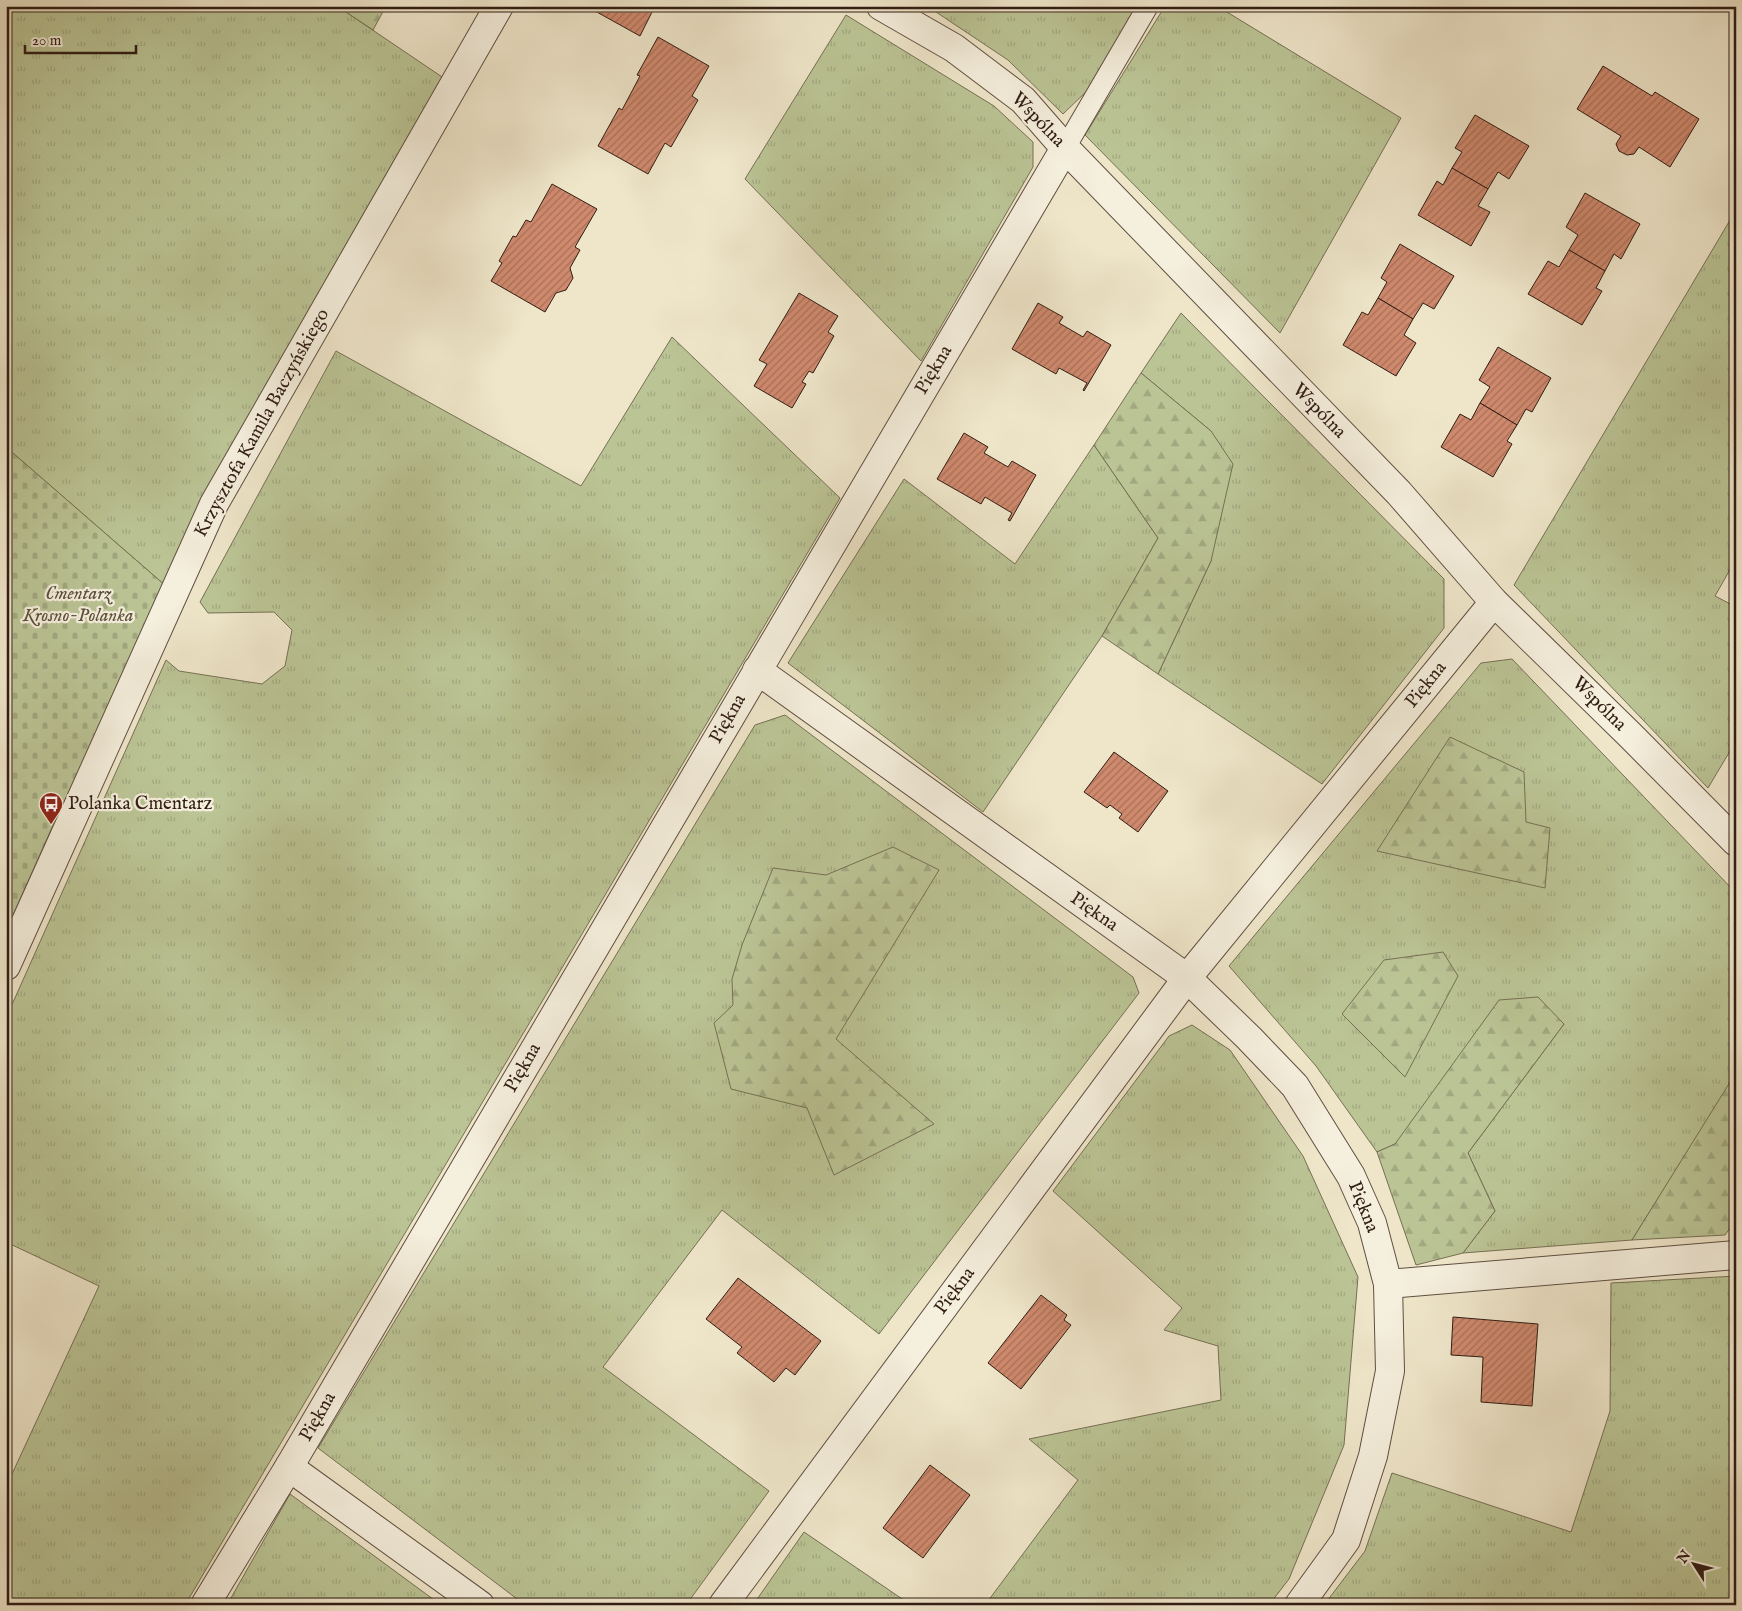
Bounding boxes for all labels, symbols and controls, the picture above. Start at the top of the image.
scale bar [25,22,136,54]
text: 20 m [32,31,62,50]
street label: Wspólna [1006,87,1071,153]
street label: Krzysztofa Kamila Baczyńskiego [189,304,335,542]
street label: Piękna [910,340,958,399]
street label: Wspólna [1287,378,1352,444]
park label: Cmentarz Krosno-Polanka [22,582,133,628]
street label: Piękna [1400,656,1453,713]
street label: Wspólna [1567,672,1632,737]
street label: Piękna [704,689,752,748]
bus stop icon: Polanka Cmentarz [38,791,64,825]
place label: Polanka Cmentarz [68,792,213,816]
street label: Piękna [1065,887,1123,938]
street label: Piękna [499,1038,547,1097]
street label: Piękna [1342,1178,1384,1237]
street label: Piękna [929,1262,981,1319]
street label: Piękna [294,1387,342,1446]
north arrow [1670,1538,1720,1588]
text: N [1673,1547,1695,1568]

